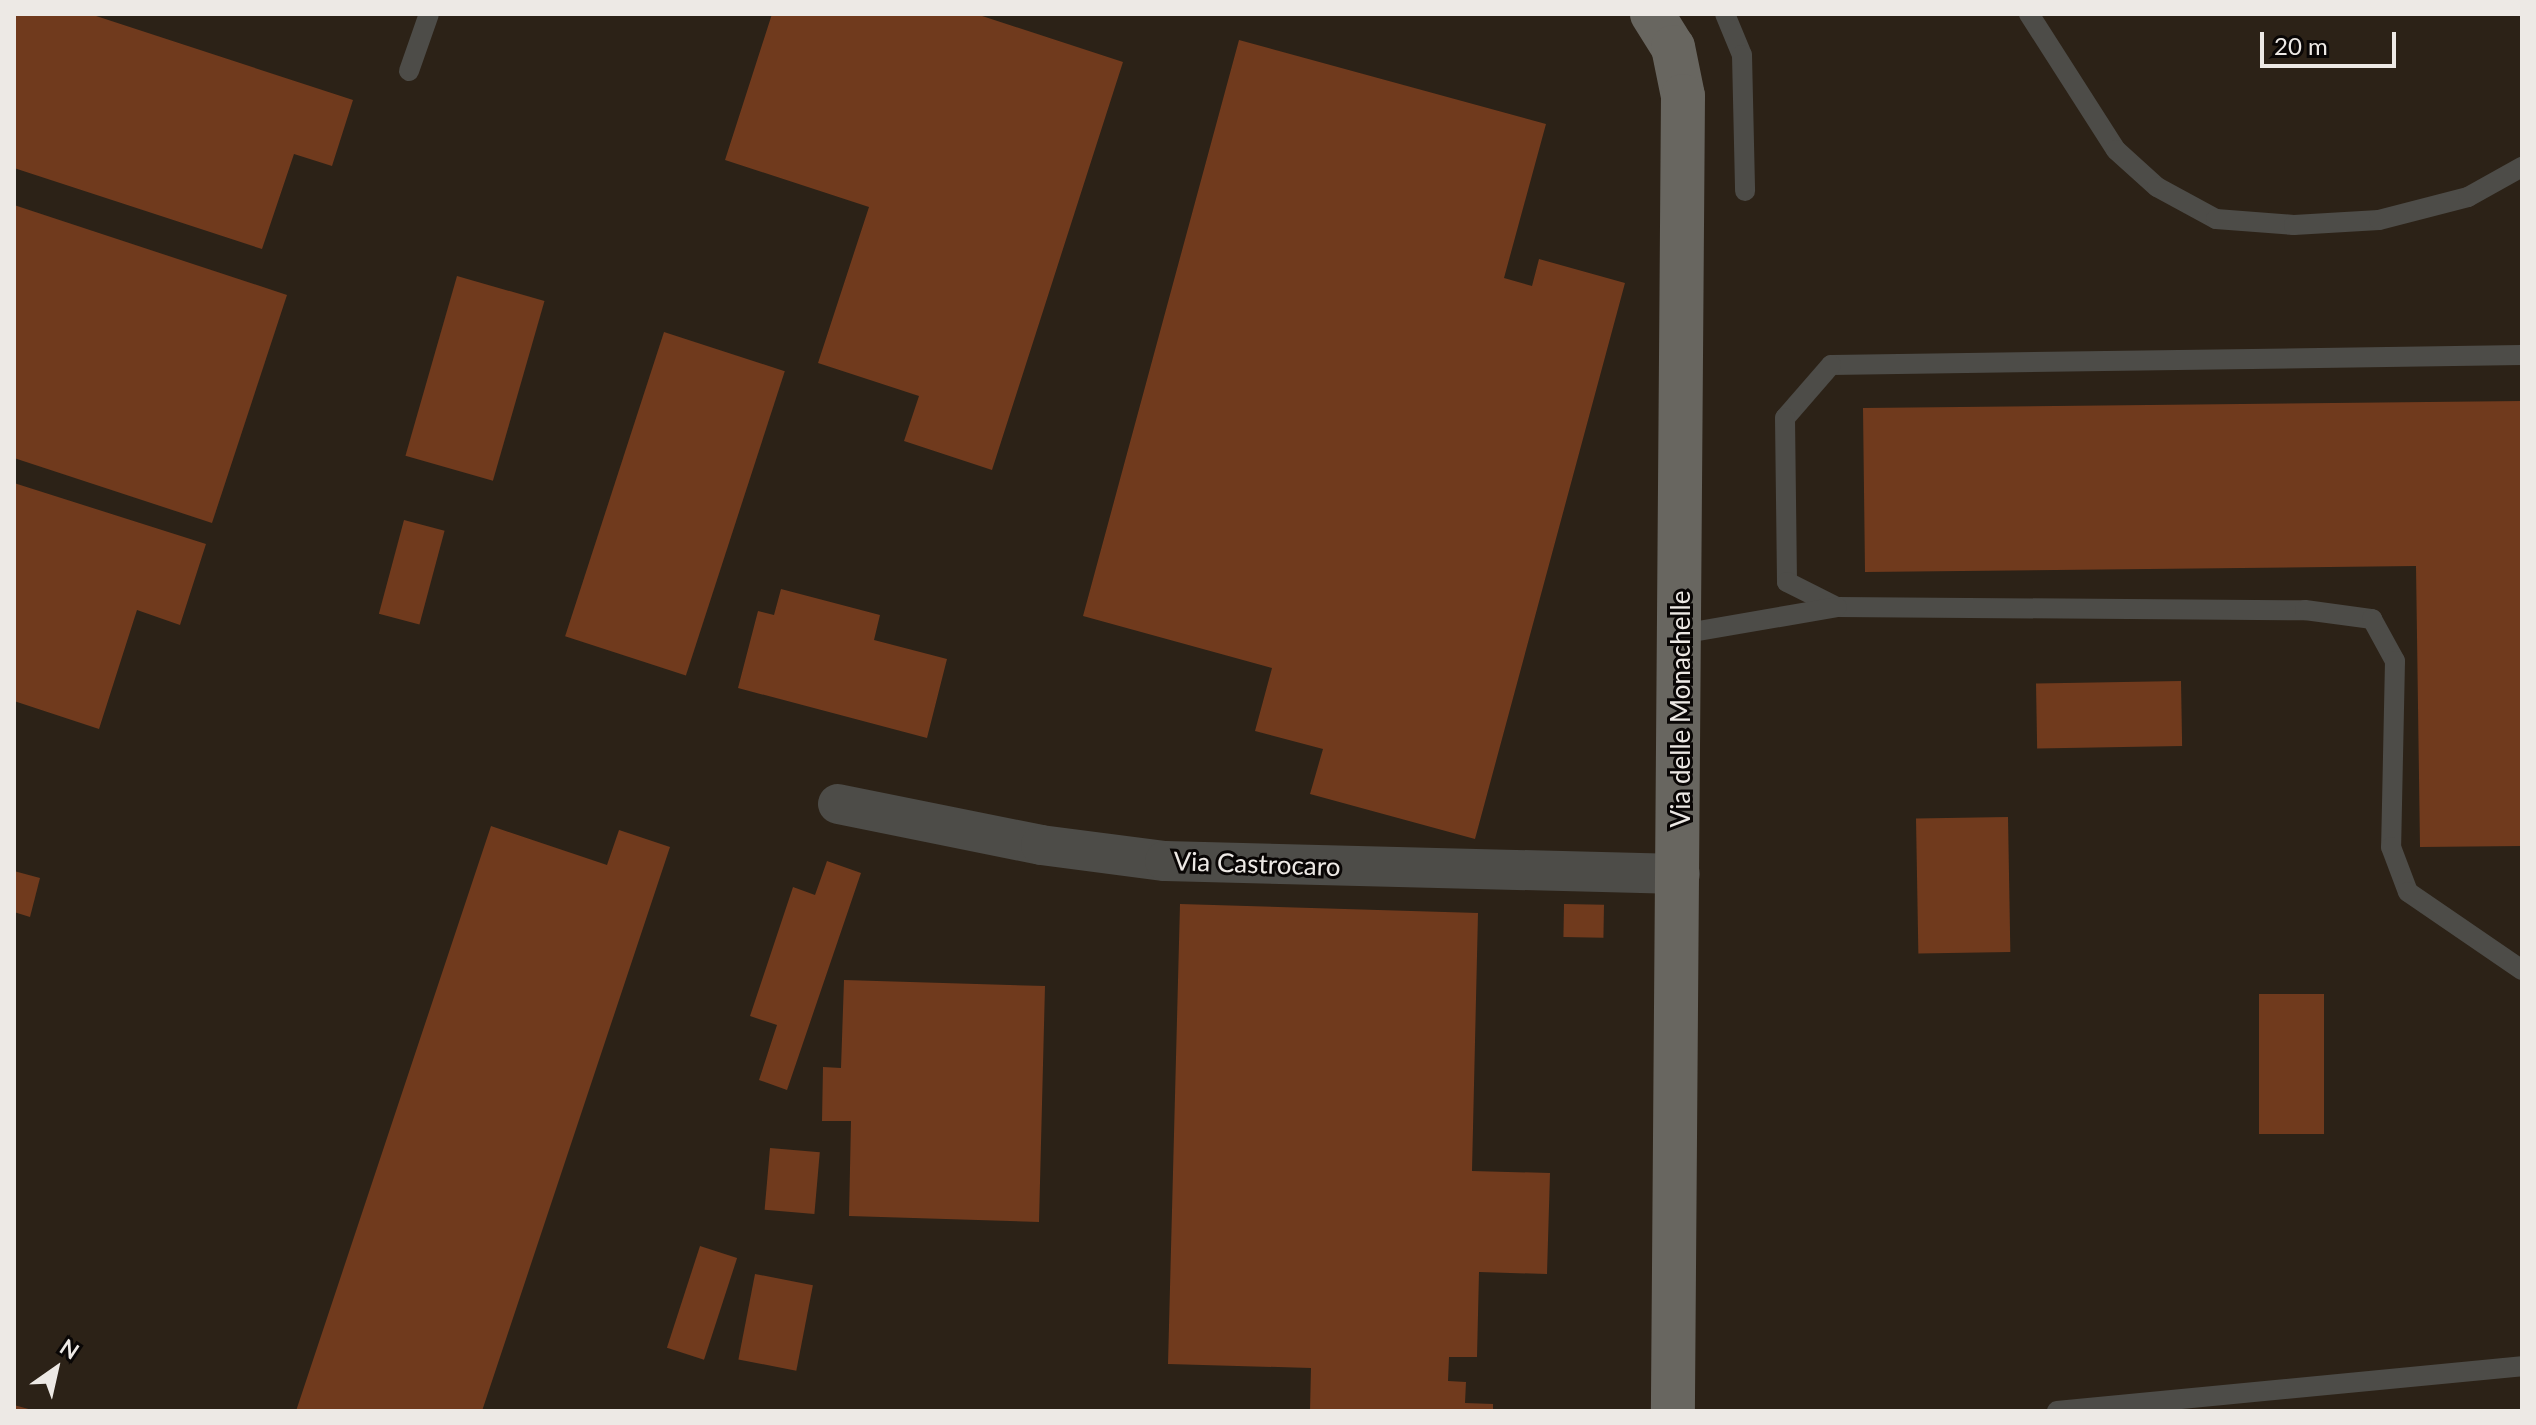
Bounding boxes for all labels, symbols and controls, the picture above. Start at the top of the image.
scale bar [2264,16,2400,66]
text: 20 m [2274,31,2328,60]
street label: Via delle Monachelle [1665,591,1697,827]
street label: Via Castrocaro [1173,845,1341,883]
north arrow [16,1329,96,1409]
text: N [55,1333,84,1365]

